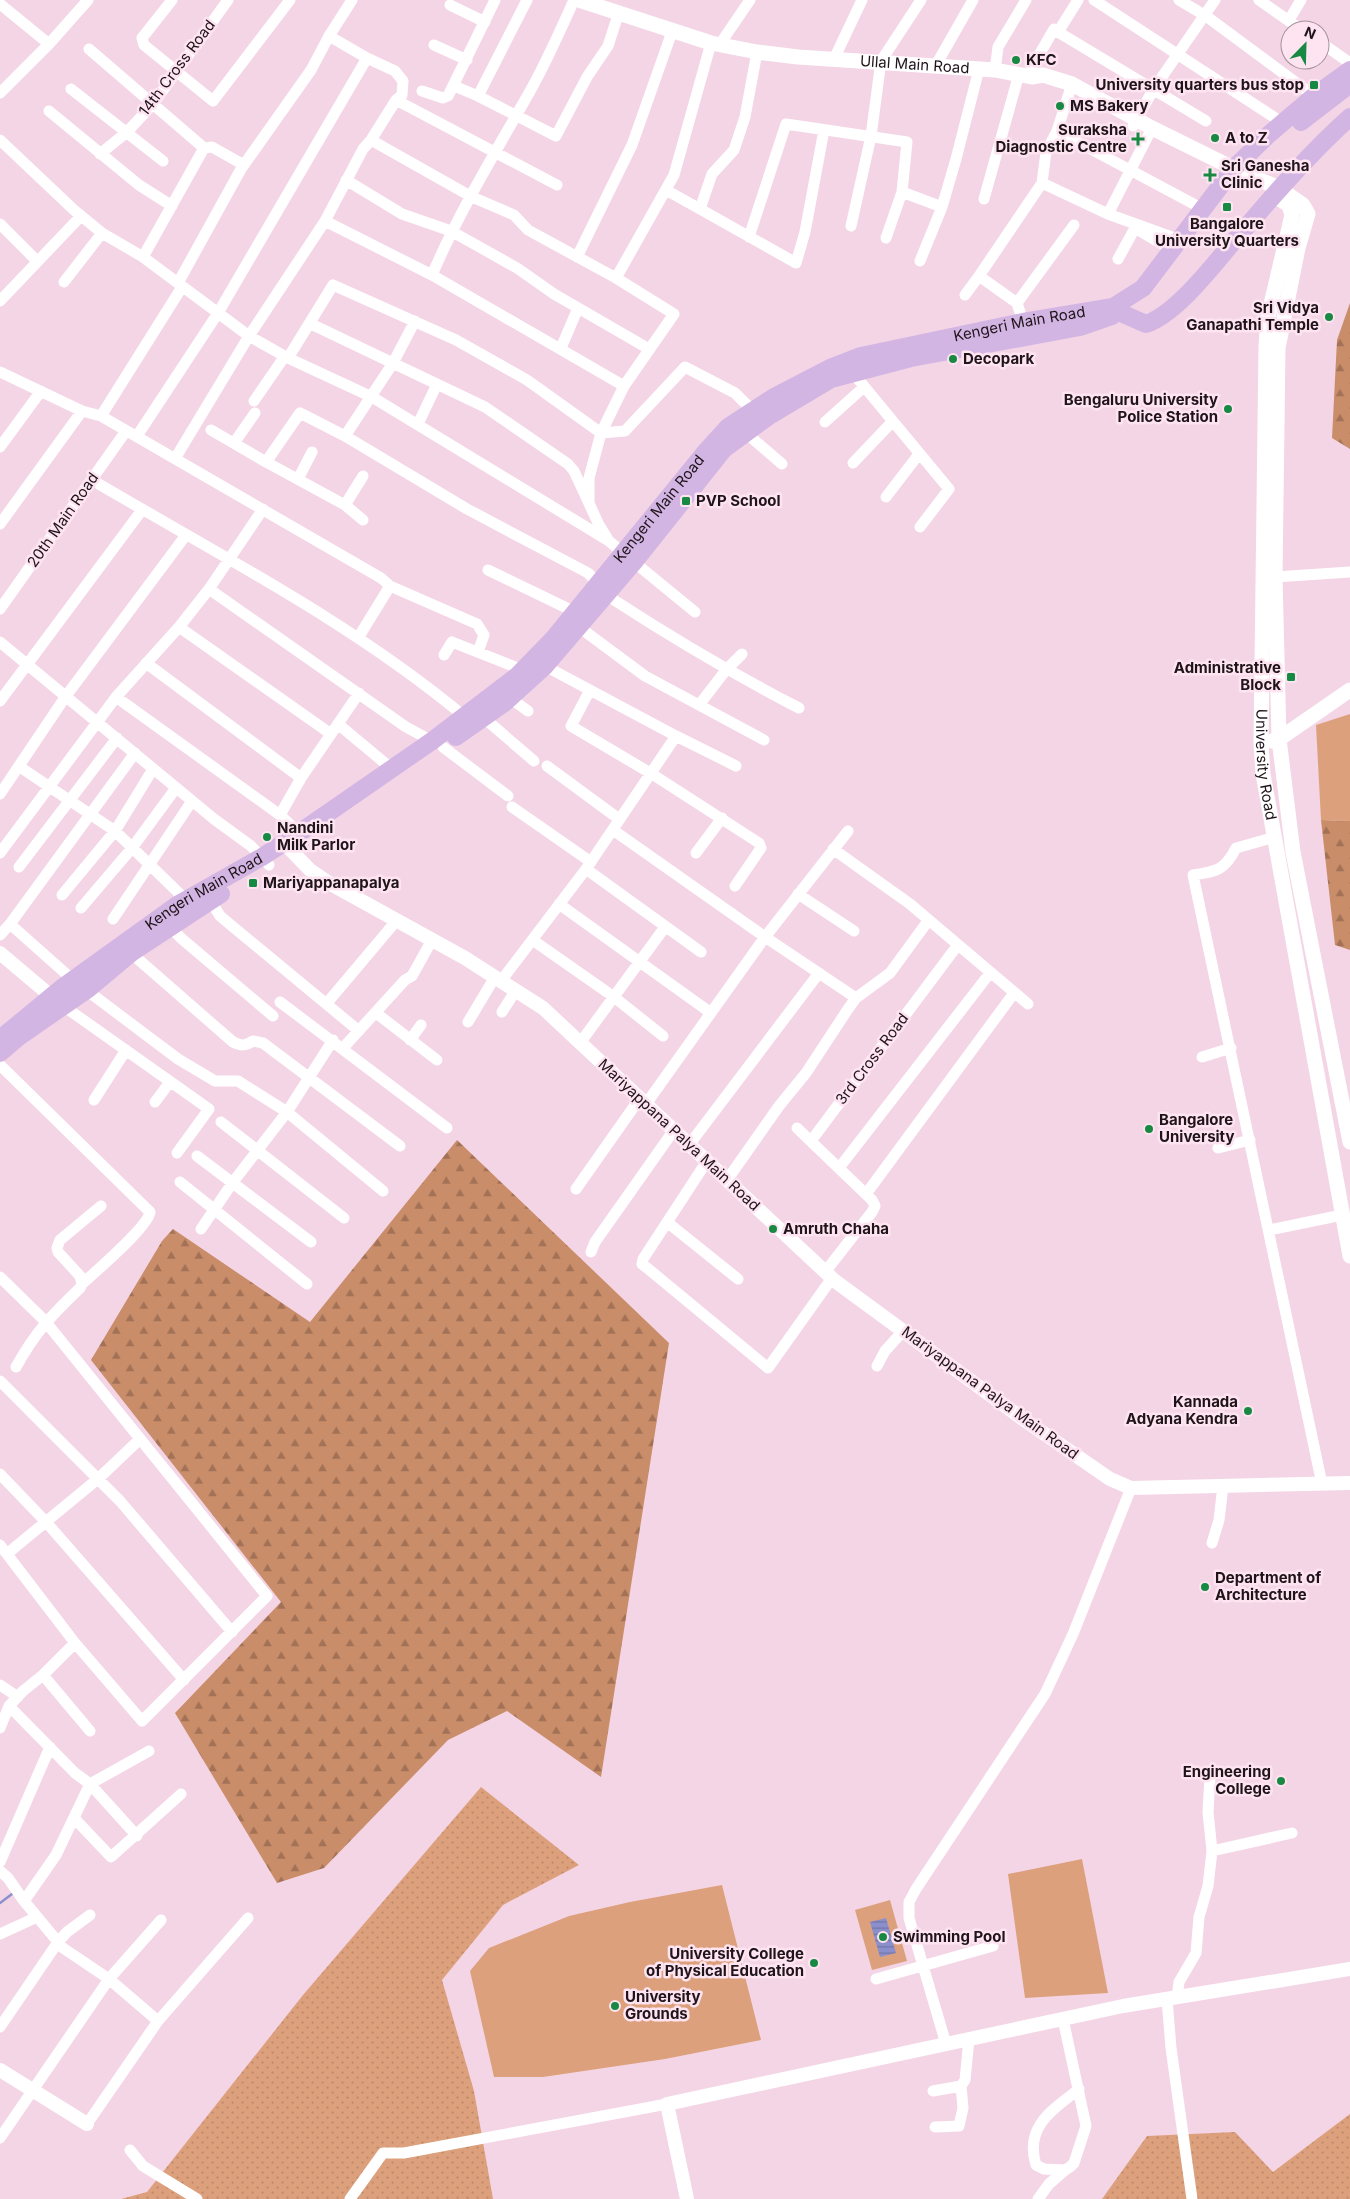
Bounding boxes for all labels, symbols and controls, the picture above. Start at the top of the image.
street label: 14th Cross Road [134,16,219,119]
north arrow [1280,20,1330,70]
text: N [1302,23,1319,42]
place label: KFC [1026,50,1057,69]
street label: Ullal Main Road [859,51,970,77]
marker: KFC [1010,54,1022,66]
place label: University quarters bus stop [1096,75,1304,94]
marker: University quarters bus stop [1308,79,1320,91]
place label: MS Bakery [1070,96,1149,115]
marker: MS Bakery [1054,100,1066,112]
place label: Suraksha Diagnostic Centre [996,120,1127,156]
place label: A to Z [1225,128,1268,147]
marker: Suraksha Diagnostic Centre [1131,132,1145,146]
marker: A to Z [1209,132,1221,144]
place label: Sri Ganesha Clinic [1221,156,1309,192]
marker: Sri Ganesha Clinic [1203,168,1217,182]
marker: Bangalore University Quarters [1221,201,1233,213]
place label: Bangalore University Quarters [1155,214,1299,250]
place label: Sri Vidya Ganapathi Temple [1186,298,1319,334]
street label: Kengeri Main Road [952,302,1087,345]
marker: Sri Vidya Ganapathi Temple [1323,311,1335,323]
place label: Decopark [963,349,1034,368]
marker: Decopark [947,353,959,365]
place label: Bengaluru University Police Station [1064,390,1218,426]
marker: Bengaluru University Police Station [1222,403,1234,415]
street label: Kengeri Main Road [609,451,708,566]
street label: 20th Main Road [23,469,102,571]
place label: PVP School [696,491,781,510]
marker: PVP School [680,495,692,507]
place label: Administrative Block [1174,658,1281,694]
marker: Administrative Block [1285,671,1297,683]
street label: University Road [1252,709,1281,822]
place label: Nandini Milk Parlor [277,818,355,854]
marker: Nandini Milk Parlor [261,831,273,843]
street label: Kengeri Main Road [141,849,266,934]
place label: Mariyappanapalya [263,873,400,892]
marker: Mariyappanapalya [247,877,259,889]
street label: 3rd Cross Road [831,1009,912,1108]
street label: Mariyappana Palya Main Road [594,1055,764,1215]
place label: Bangalore University [1159,1110,1234,1146]
marker: Bangalore University [1143,1123,1155,1135]
place label: Amruth Chaha [783,1219,889,1238]
marker: Amruth Chaha [767,1223,779,1235]
street label: Mariyappana Palya Main Road [898,1322,1083,1463]
place label: Kannada Adyana Kendra [1126,1392,1238,1428]
marker: Kannada Adyana Kendra [1242,1405,1254,1417]
place label: Department of Architecture [1215,1568,1321,1604]
marker: Department of Architecture [1199,1581,1211,1593]
place label: Engineering College [1183,1762,1271,1798]
marker: Engineering College [1275,1775,1287,1787]
place label: Swimming Pool [893,1927,1006,1946]
marker: Swimming Pool [877,1931,889,1943]
place label: University College of Physical Education [646,1944,804,1980]
marker: University College of Physical Education [808,1957,820,1969]
place label: University Grounds [625,1987,700,2023]
marker: University Grounds [609,2000,621,2012]

